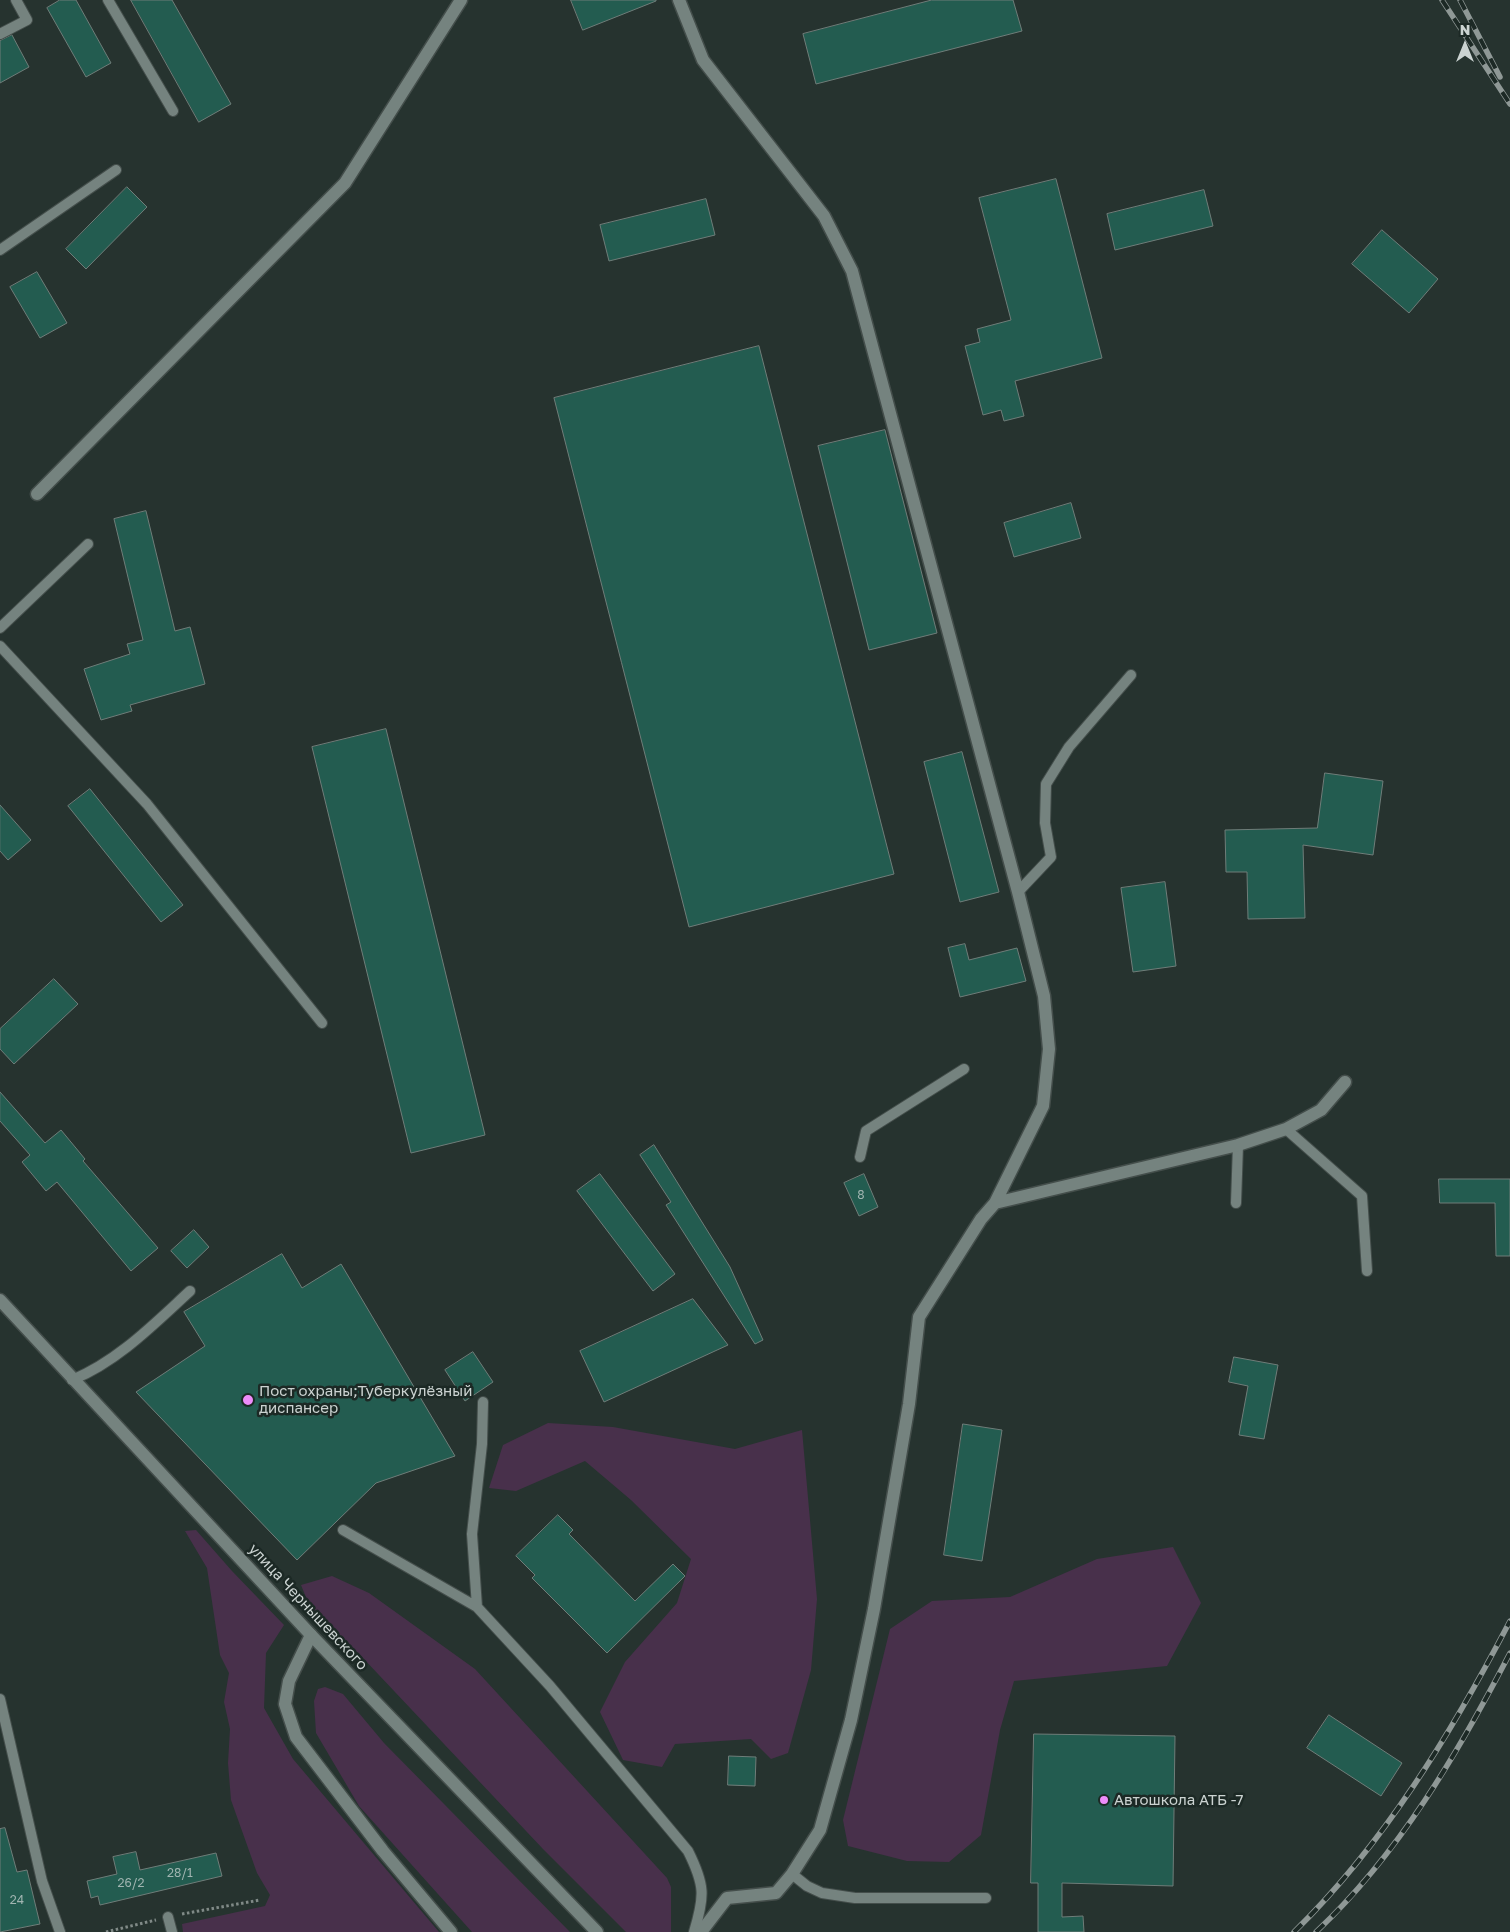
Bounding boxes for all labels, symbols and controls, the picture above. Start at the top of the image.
north arrow [1440,20,1490,70]
text: N [1460,21,1470,38]
house number: 8 [857,1188,865,1202]
place label: Пост охраны;Туберкулёзный диспансер [259,1382,472,1417]
marker: Пост охраны;Туберкулёзный диспансер [241,1393,255,1407]
street label: улица Чернышевского [245,1540,371,1674]
place label: Автошкола АТБ -7 [1114,1791,1244,1809]
marker: Автошкола АТБ -7 [1098,1794,1110,1806]
house number: 28/1 [167,1866,193,1880]
house number: 26/2 [118,1876,144,1890]
house number: 24 [10,1893,24,1907]

